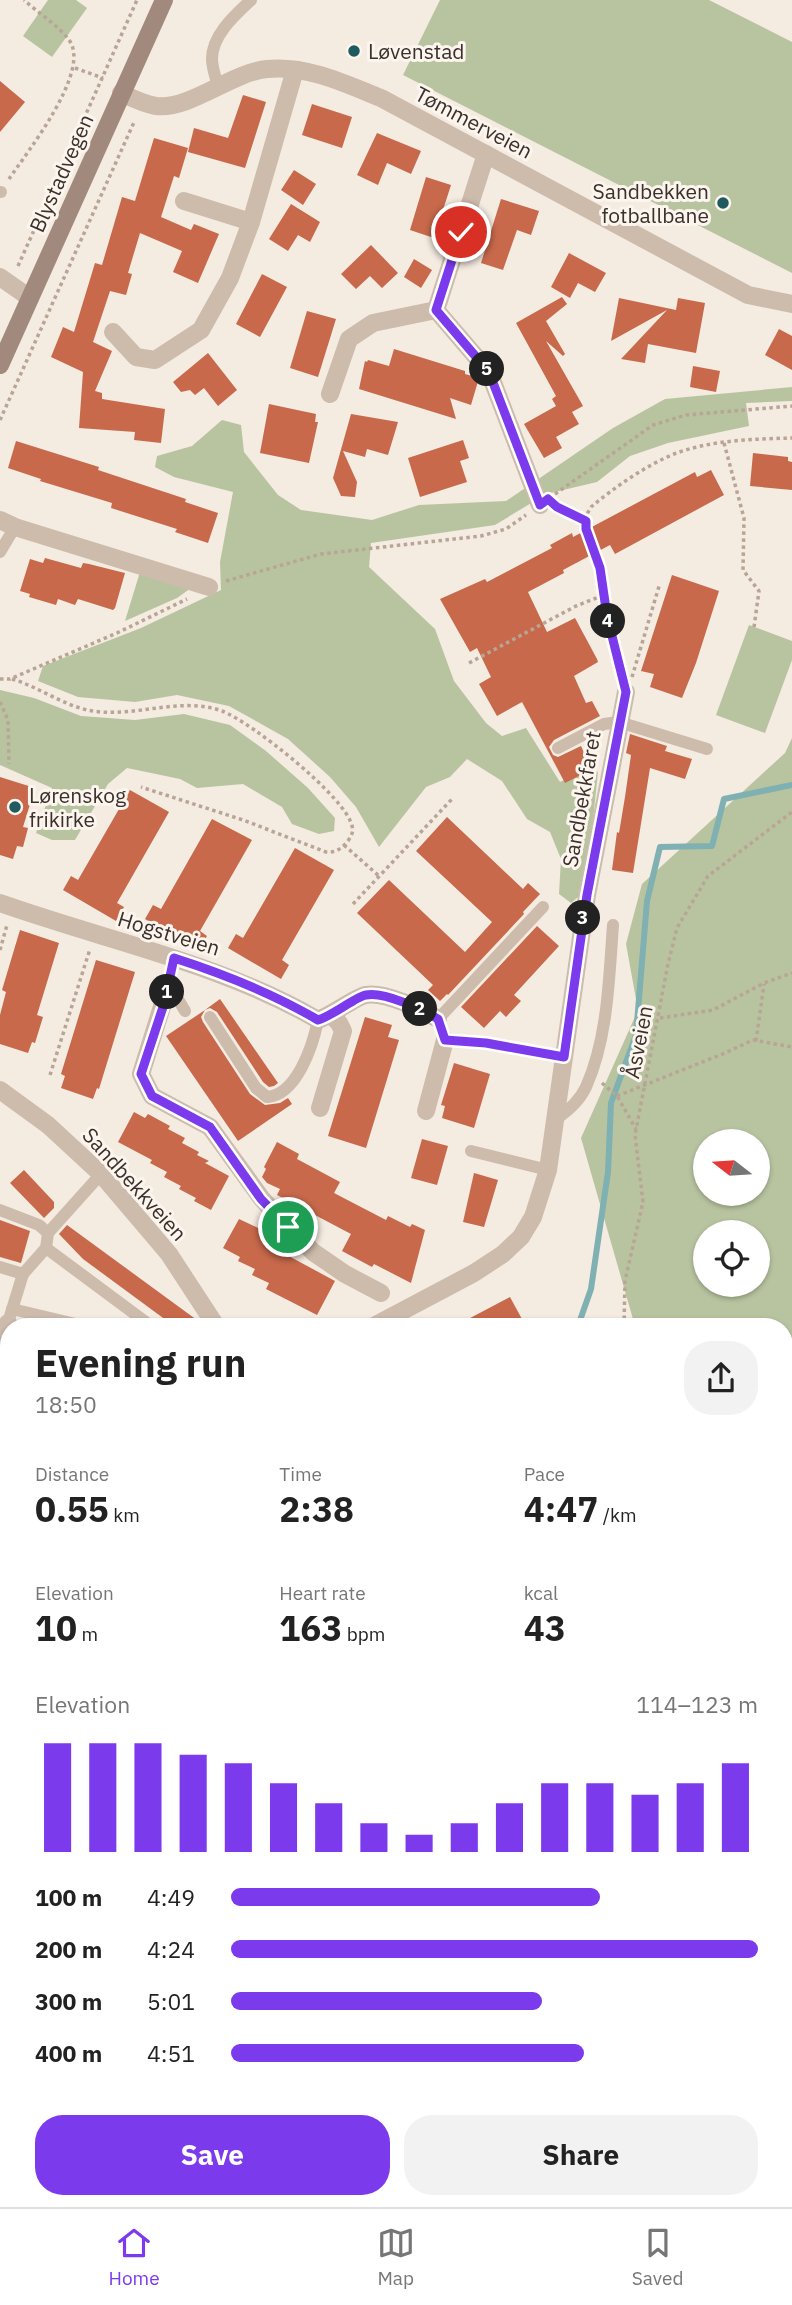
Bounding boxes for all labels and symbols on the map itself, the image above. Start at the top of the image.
place label: Løvenstad [368,37,465,65]
marker: Løvenstad [346,43,362,59]
street label: Tømmerveien [410,79,538,165]
street label: Blystadvegen [22,109,100,237]
place label: Sandbekken fotballbane [593,177,709,229]
marker: Sandbekken fotballbane [715,195,731,211]
pin [431,202,491,262]
pin: 5 [470,352,504,386]
pin: 4 [590,604,626,638]
street label: Sandbekkfaret [555,729,607,869]
place label: Lørenskog frikirke [29,781,126,833]
marker: Lørenskog frikirke [7,799,23,815]
pin: 3 [566,900,600,936]
street label: Hogstveien [114,904,224,962]
pin: 1 [150,974,184,1010]
pin: 2 [402,992,438,1026]
street label: Åsveien [617,1003,659,1081]
street label: Sandbekkveien [77,1121,193,1247]
north arrow [693,1129,770,1206]
pin [258,1197,318,1257]

